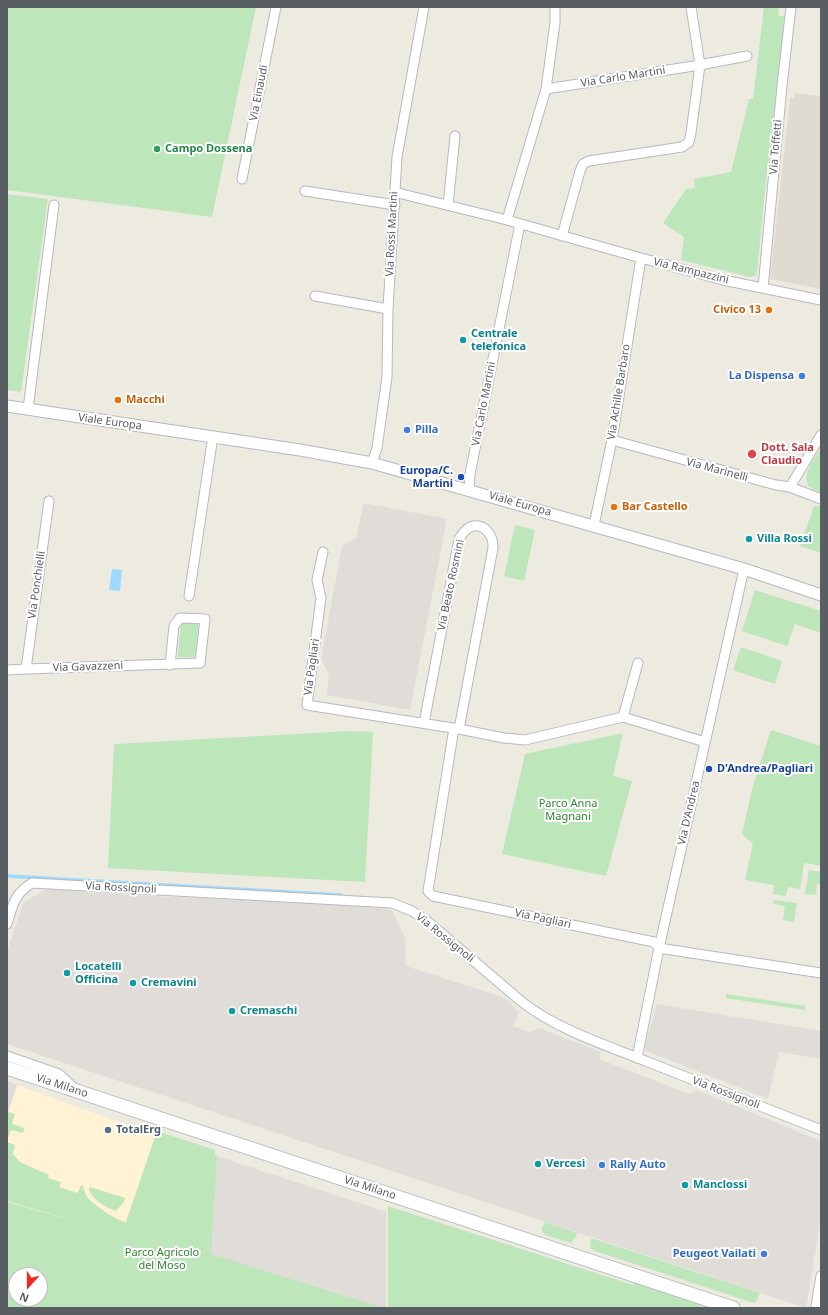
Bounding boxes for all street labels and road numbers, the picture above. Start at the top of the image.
street label: Via Einaudi [247,64,271,122]
street label: Via Carlo Martini [580,64,666,90]
street label: Via Toffetti [767,119,785,175]
street label: Via Rossi Martini [383,191,401,277]
street label: Via Rampazzini [652,255,730,287]
street label: Via Achille Barbaro [605,343,633,441]
street label: Via Carlo Martini [469,361,499,447]
street label: Viale Europa [77,411,143,433]
street label: Via Marinelli [685,455,749,485]
street label: Viale Europa [487,489,553,519]
street label: Via Beato Rosmini [435,538,467,632]
street label: Via Ponchielli [26,550,48,620]
street label: Via Pagliari [301,638,323,696]
street label: Via Gavazzeni [52,659,124,675]
street label: Via D'Andrea [675,780,703,846]
street label: Via Rossignoli [85,880,157,896]
street label: Via Pagliari [514,907,572,931]
street label: Via Rossignoli [413,910,477,966]
street label: Via Milano [34,1071,90,1101]
street label: Via Rossignoli [690,1074,762,1112]
street label: Via Milano [342,1173,398,1203]

